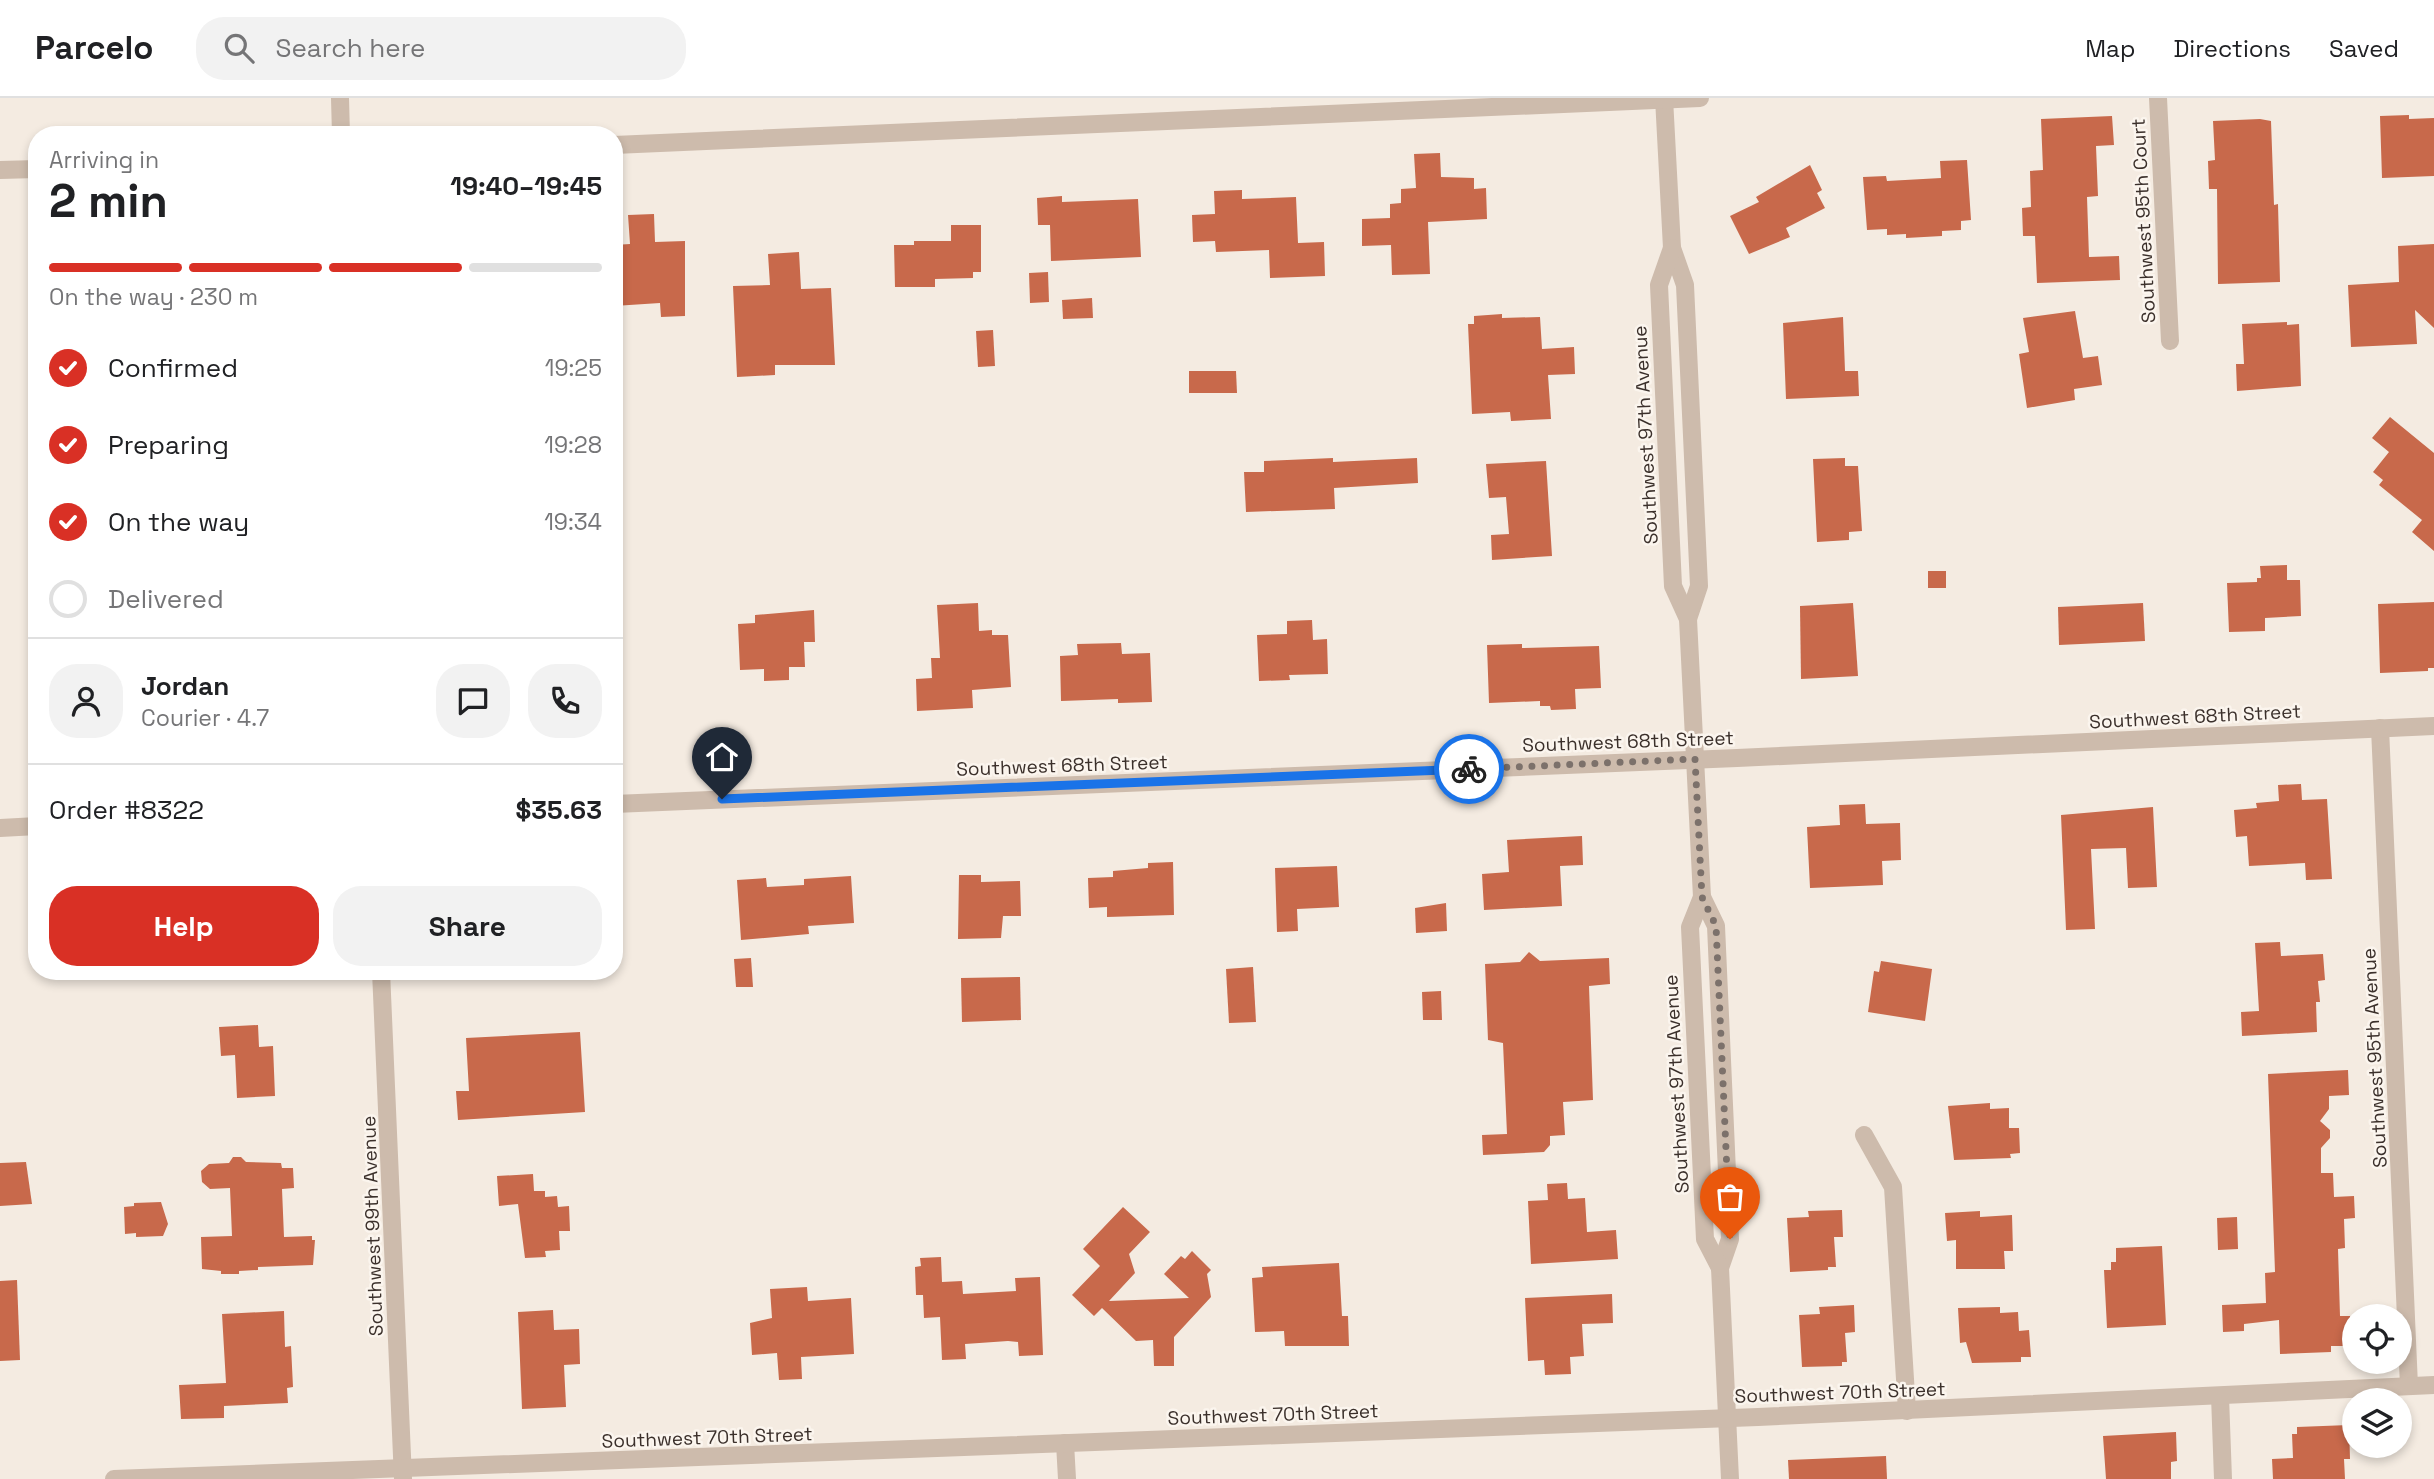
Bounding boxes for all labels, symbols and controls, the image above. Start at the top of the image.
search box [196,17,686,80]
text: Parcelo [35,27,154,69]
icon: search [220,29,258,67]
text: Search here [276,31,425,65]
text: Map [2085,33,2135,64]
text: Directions [2173,33,2291,64]
text: Saved [2329,33,2399,64]
street label: Southwest 95th Court [2126,118,2161,324]
text: Arriving in [49,145,159,175]
text: 19:40–19:45 [450,169,602,203]
text: 2 min [49,172,168,230]
text: On the way · 230 m [49,282,258,312]
street label: Southwest 97th Avenue [1627,325,1664,545]
icon: check [49,349,87,387]
text: Confirmed [108,351,238,385]
text: 19:25 [545,353,602,383]
icon: check [49,426,87,464]
text: Preparing [108,428,229,462]
text: 19:28 [544,430,602,460]
icon: check [49,503,87,541]
text: On the way [108,505,249,539]
text: 19:34 [544,507,602,537]
text: Delivered [108,582,224,616]
button: person [49,664,123,738]
button: chat [436,664,510,738]
button: phone [528,664,602,738]
text: Jordan [141,669,229,703]
street label: Southwest 68th Street [2089,698,2301,735]
text: Courier · 4.7 [141,703,269,733]
street label: Southwest 68th Street [1522,725,1734,758]
pin [692,727,752,799]
courier [1434,734,1504,804]
icon: home [703,738,741,776]
street label: Southwest 68th Street [956,749,1168,782]
icon: bike [1450,750,1488,788]
text: Order #8322 [49,793,204,827]
text: $35.63 [515,793,602,827]
button: Help [49,886,319,966]
button: Share [333,886,602,966]
street label: Southwest 95th Avenue [2356,947,2393,1169]
street label: Southwest 97th Avenue [1658,974,1695,1194]
street label: Southwest 99th Avenue [356,1115,389,1337]
pin [1700,1167,1760,1239]
icon: bag [1711,1178,1749,1216]
map controls [2342,1304,2412,1458]
button: locate [2342,1304,2412,1374]
street label: Southwest 70th Street [1734,1376,1946,1409]
button: layers [2342,1388,2412,1458]
street label: Southwest 70th Street [1167,1398,1379,1431]
street label: Southwest 70th Street [601,1421,813,1454]

